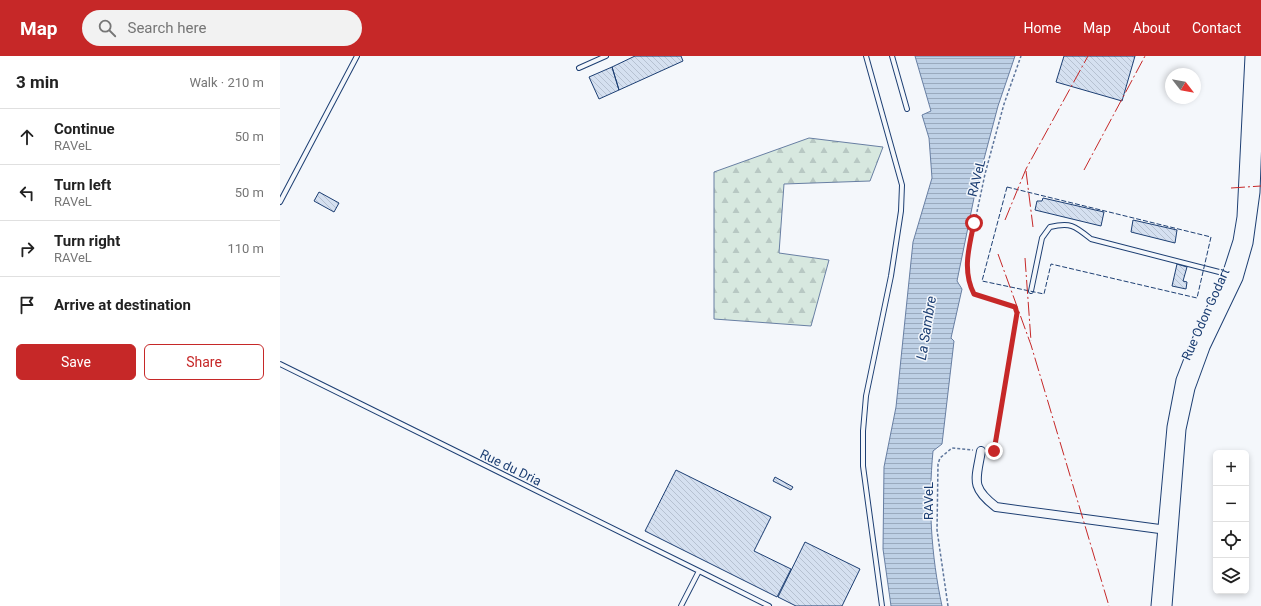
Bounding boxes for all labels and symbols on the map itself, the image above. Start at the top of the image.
north arrow [1165,68,1201,104]
street label: RAVeL [965,158,988,198]
route start [965,214,983,232]
street label: Rue Odon Godart [1178,266,1232,362]
water label: La Sambre [913,295,939,361]
route end [985,442,1003,460]
street label: Rue du Dria [478,446,544,489]
street label: RAVeL [921,482,936,520]

